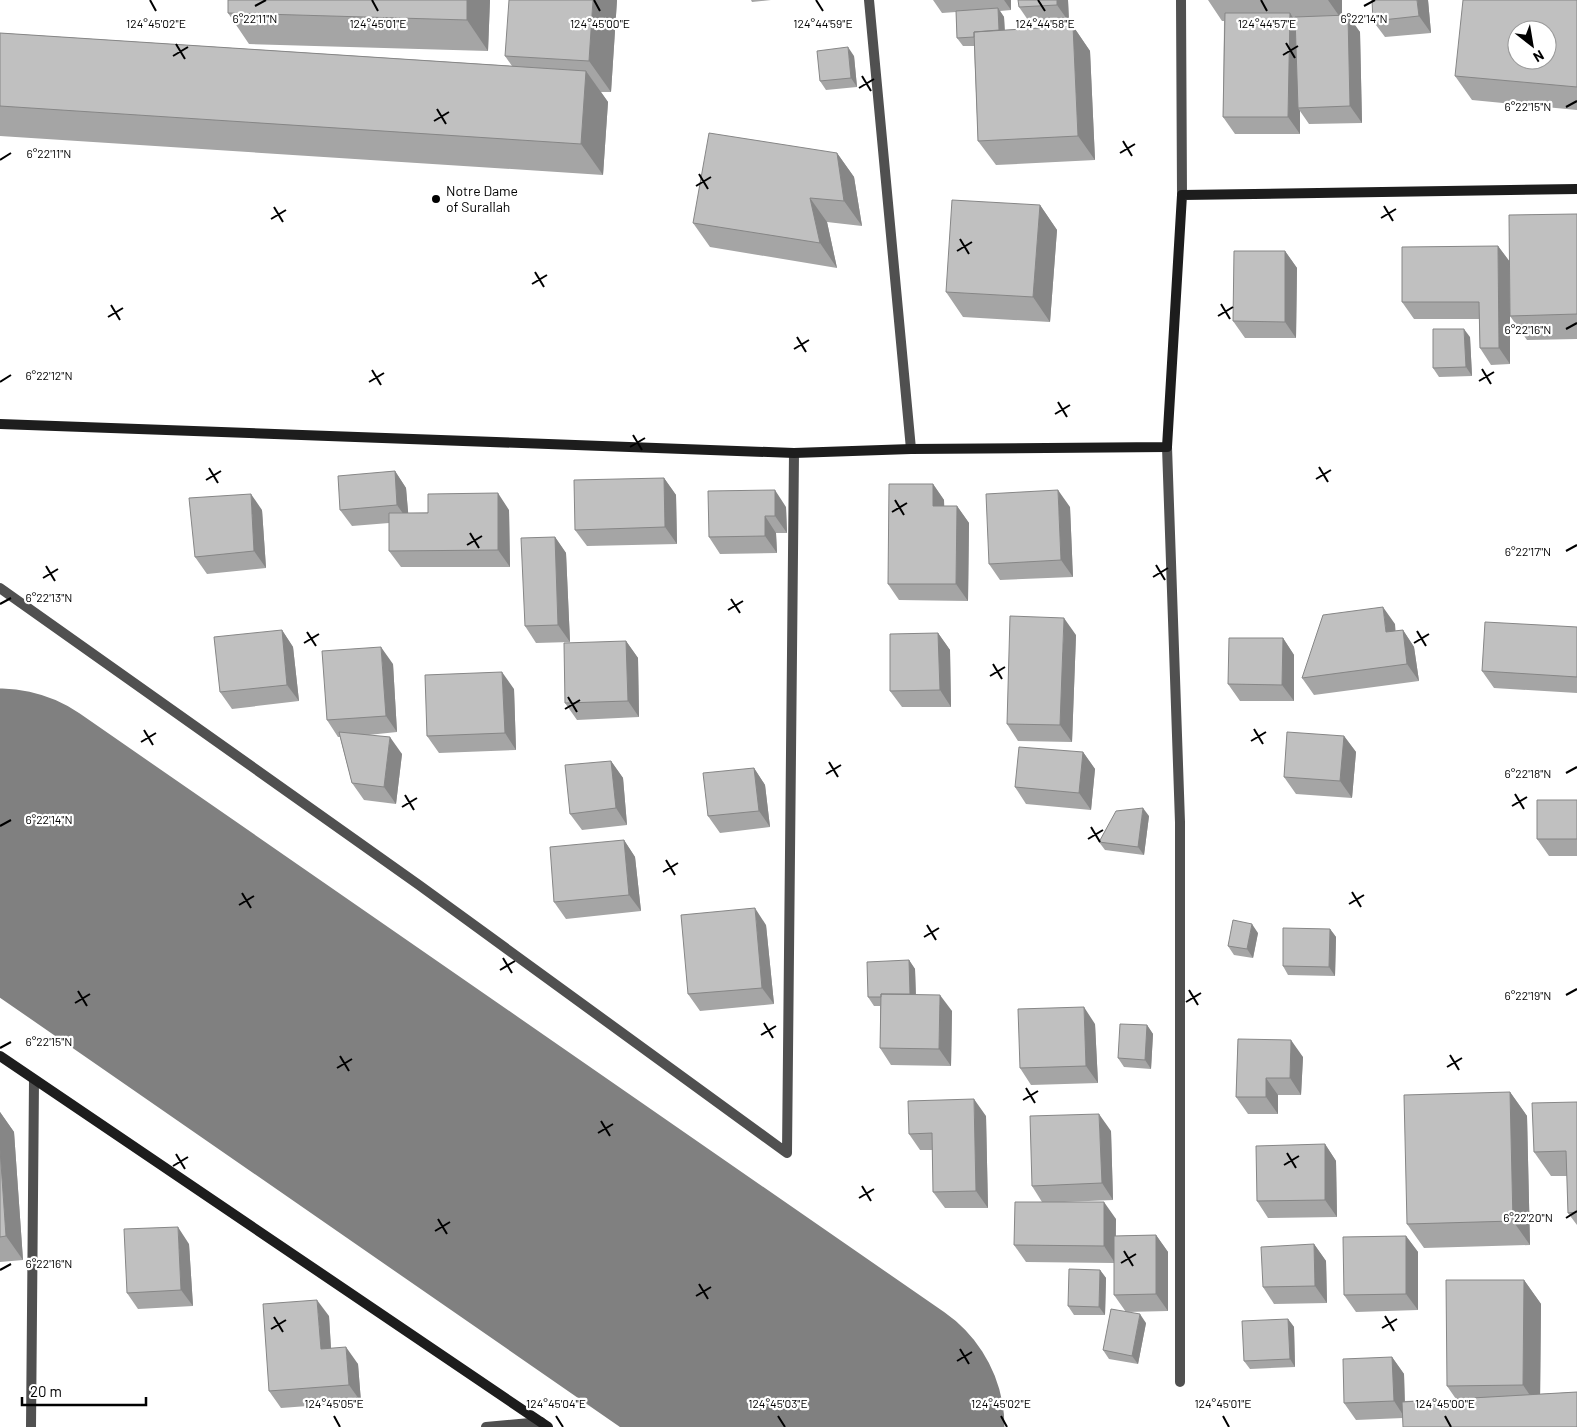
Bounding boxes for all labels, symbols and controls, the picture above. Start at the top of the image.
text: 6°22'11"N [233,11,277,25]
text: 6°22'14"N [1340,11,1388,25]
text: 124°45'02"E [126,16,186,30]
text: 124°45'01"E [349,16,407,30]
text: 124°45'00"E [570,16,630,30]
text: 124°44'59"E [793,16,853,30]
text: 124°44'58"E [1015,16,1075,30]
text: 124°44'57"E [1238,16,1296,30]
north arrow [1507,20,1557,70]
text: N [1531,47,1547,66]
text: 6°22'15"N [1505,99,1551,113]
text: 6°22'11"N [27,146,71,160]
place label: Notre Dame of Surallah [446,182,518,215]
marker: Notre Dame of Surallah [430,193,442,205]
text: 6°22'16"N [1505,322,1551,336]
text: 6°22'12"N [25,368,73,382]
text: 6°22'17"N [1505,544,1551,558]
text: 6°22'13"N [26,590,72,604]
text: 6°22'18"N [1505,766,1551,780]
text: 6°22'14"N [25,812,73,826]
text: 6°22'19"N [1505,988,1551,1002]
text: 6°22'15"N [26,1034,72,1048]
text: 6°22'20"N [1503,1210,1553,1224]
text: 6°22'16"N [26,1256,72,1270]
scale bar [22,1374,146,1406]
text: 20 m [30,1382,62,1400]
text: 124°45'05"E [304,1396,364,1410]
text: 124°45'04"E [526,1396,586,1410]
text: 124°45'03"E [748,1396,808,1410]
text: 124°45'02"E [971,1396,1031,1410]
text: 124°45'01"E [1194,1396,1252,1410]
text: 124°45'00"E [1415,1396,1475,1410]

